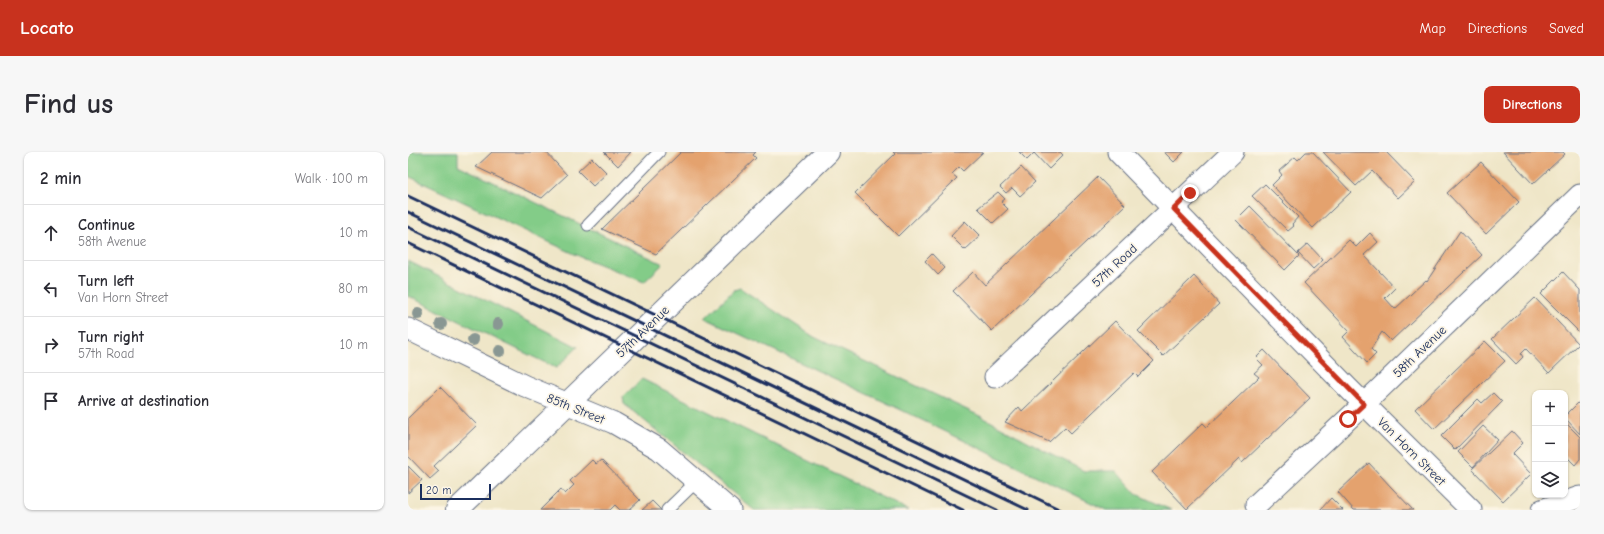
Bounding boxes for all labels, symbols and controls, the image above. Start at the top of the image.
text: Locato [20,17,74,39]
text: Map [1419,20,1446,37]
text: Directions [1468,20,1527,37]
text: Saved [1549,20,1584,37]
button: Directions [1484,86,1580,123]
text: Find us [24,88,113,120]
text: 2 min [40,169,81,188]
text: Walk · 100 m [295,171,368,186]
route end [1181,184,1199,202]
text: Continue [78,216,135,234]
icon: ahead [40,222,62,244]
text: 10 m [340,225,368,240]
text: 58th Avenue [78,234,146,249]
street label: 57th Road [1089,241,1140,290]
text: Turn left [78,272,134,290]
icon: left [40,278,62,300]
text: 80 m [338,281,368,296]
text: Van Horn Street [78,290,168,305]
street label: 57th Avenue [613,302,672,360]
street label: 58th Avenue [1390,322,1449,380]
text: Turn right [78,328,144,346]
icon: right [40,334,62,356]
text: 10 m [340,337,368,352]
text: 57th Road [78,346,134,361]
icon: arrive [40,390,62,412]
street label: 85th Street [545,390,608,427]
map controls [1532,390,1568,498]
button: + [1532,390,1568,426]
text: Arrive at destination [78,392,209,410]
route start [1339,410,1357,428]
street label: Van Horn Street [1375,414,1450,489]
button: − [1532,426,1568,462]
button: layers [1532,462,1568,498]
scale bar [420,482,491,501]
text: 20 m [426,484,451,497]

